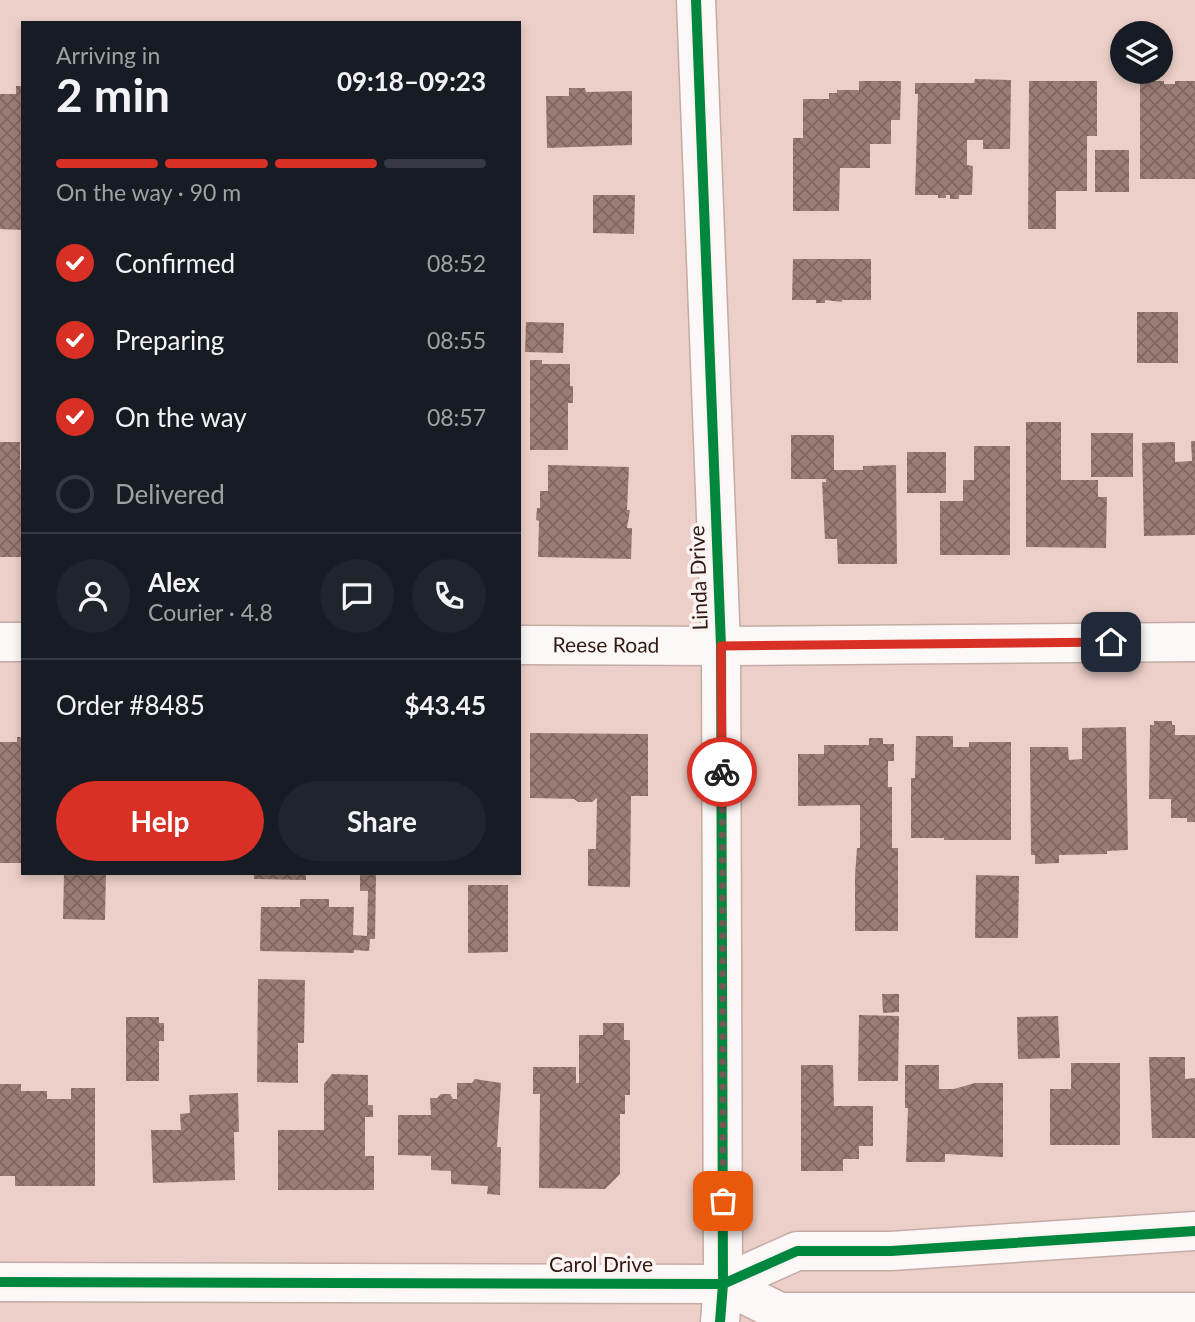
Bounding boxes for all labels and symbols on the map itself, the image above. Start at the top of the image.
street label: Linda Drive [683,525,712,631]
pin [1081,612,1141,672]
street label: Reese Road [553,631,659,657]
courier [687,737,757,807]
pin [693,1171,753,1231]
street label: Carol Drive [549,1251,653,1276]

